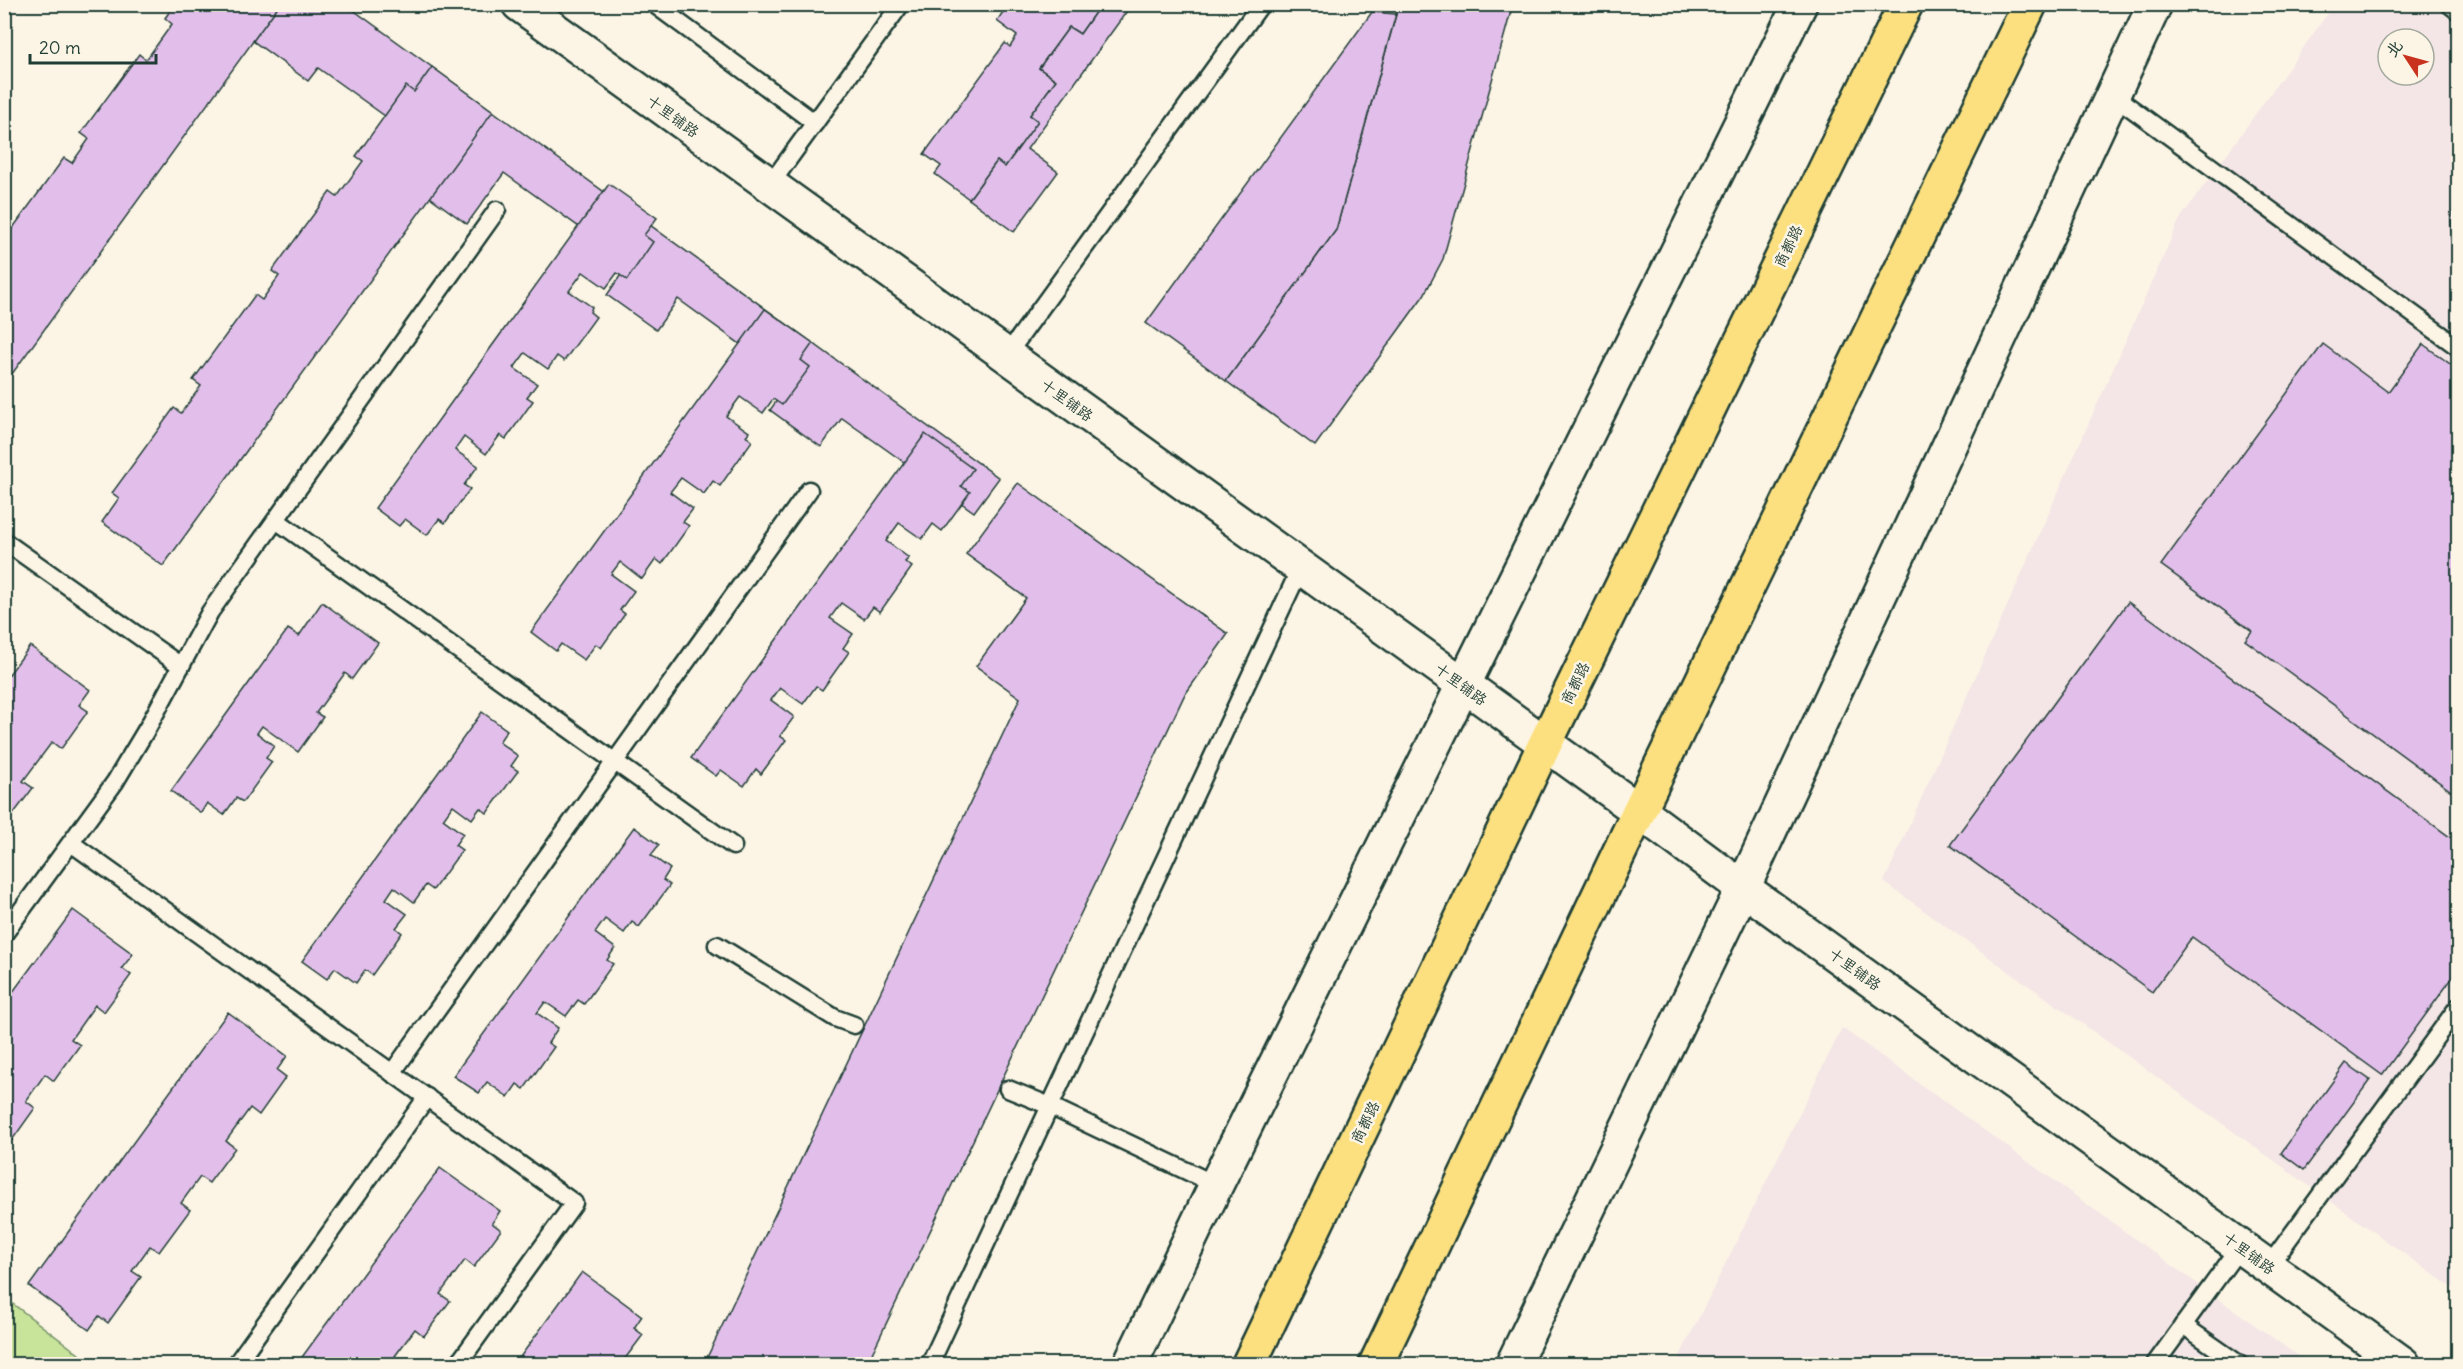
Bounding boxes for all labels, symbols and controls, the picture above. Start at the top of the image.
scale bar [30,27,156,65]
north arrow [2376,27,2436,87]
text: 20 m [39,36,81,59]
text: 北 [2381,36,2407,61]
street label: 十里铺路 [643,91,703,141]
street label: 商都路 [1770,222,1806,270]
street label: 十里铺路 [1037,375,1097,425]
street label: 十里铺路 [1431,659,1491,709]
street label: 商都路 [1557,659,1593,707]
street label: 十里铺路 [1825,944,1885,994]
street label: 商都路 [1347,1098,1383,1146]
street label: 十里铺路 [2219,1228,2279,1278]

